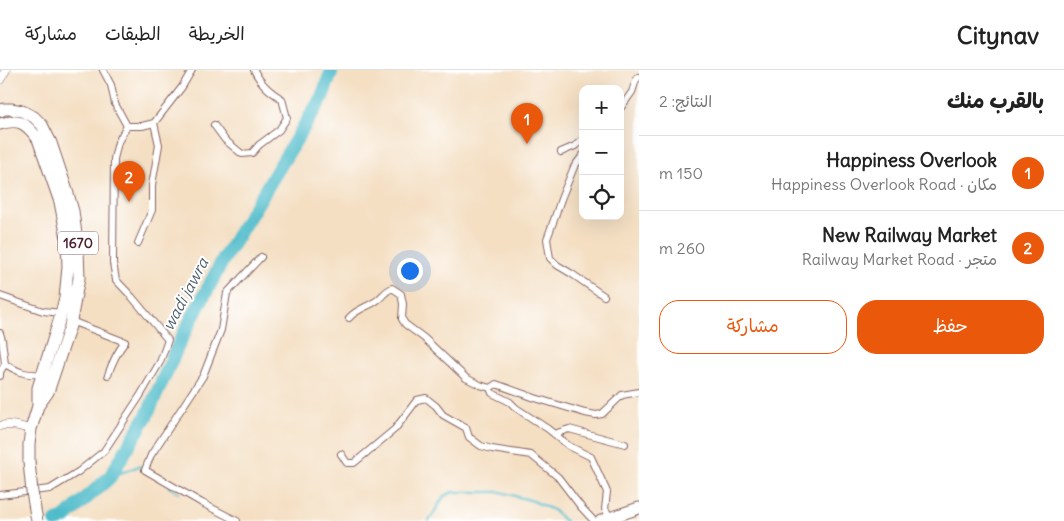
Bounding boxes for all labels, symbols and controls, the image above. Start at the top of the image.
text: Citynav [957,20,1039,50]
text: مشاركة [25,22,77,45]
text: الطبقات [105,22,161,45]
text: الخريطة [189,22,245,45]
map controls [579,85,624,220]
button: + [579,85,624,130]
text: بالقرب منك [947,87,1044,114]
text: النتائج: 2 [659,91,712,111]
pin: 1 [511,103,543,144]
button: − [579,130,624,175]
text: Happiness Overlook [826,148,997,172]
pin: 2 [113,161,145,202]
text: 150 m [659,163,703,183]
text: 1 [1025,163,1031,183]
text: مكان · Happiness Overlook Road [771,174,997,194]
button: locate [579,175,624,220]
text: New Railway Market [822,223,997,247]
road number: 1670 [58,232,98,254]
text: 260 m [659,238,705,258]
text: 2 [1024,238,1032,258]
text: متجر · Railway Market Road [802,249,997,269]
water label: wadi jawra [158,254,213,334]
your location [397,258,423,284]
button: مشاركة [659,300,847,354]
button: حفظ [857,300,1044,354]

